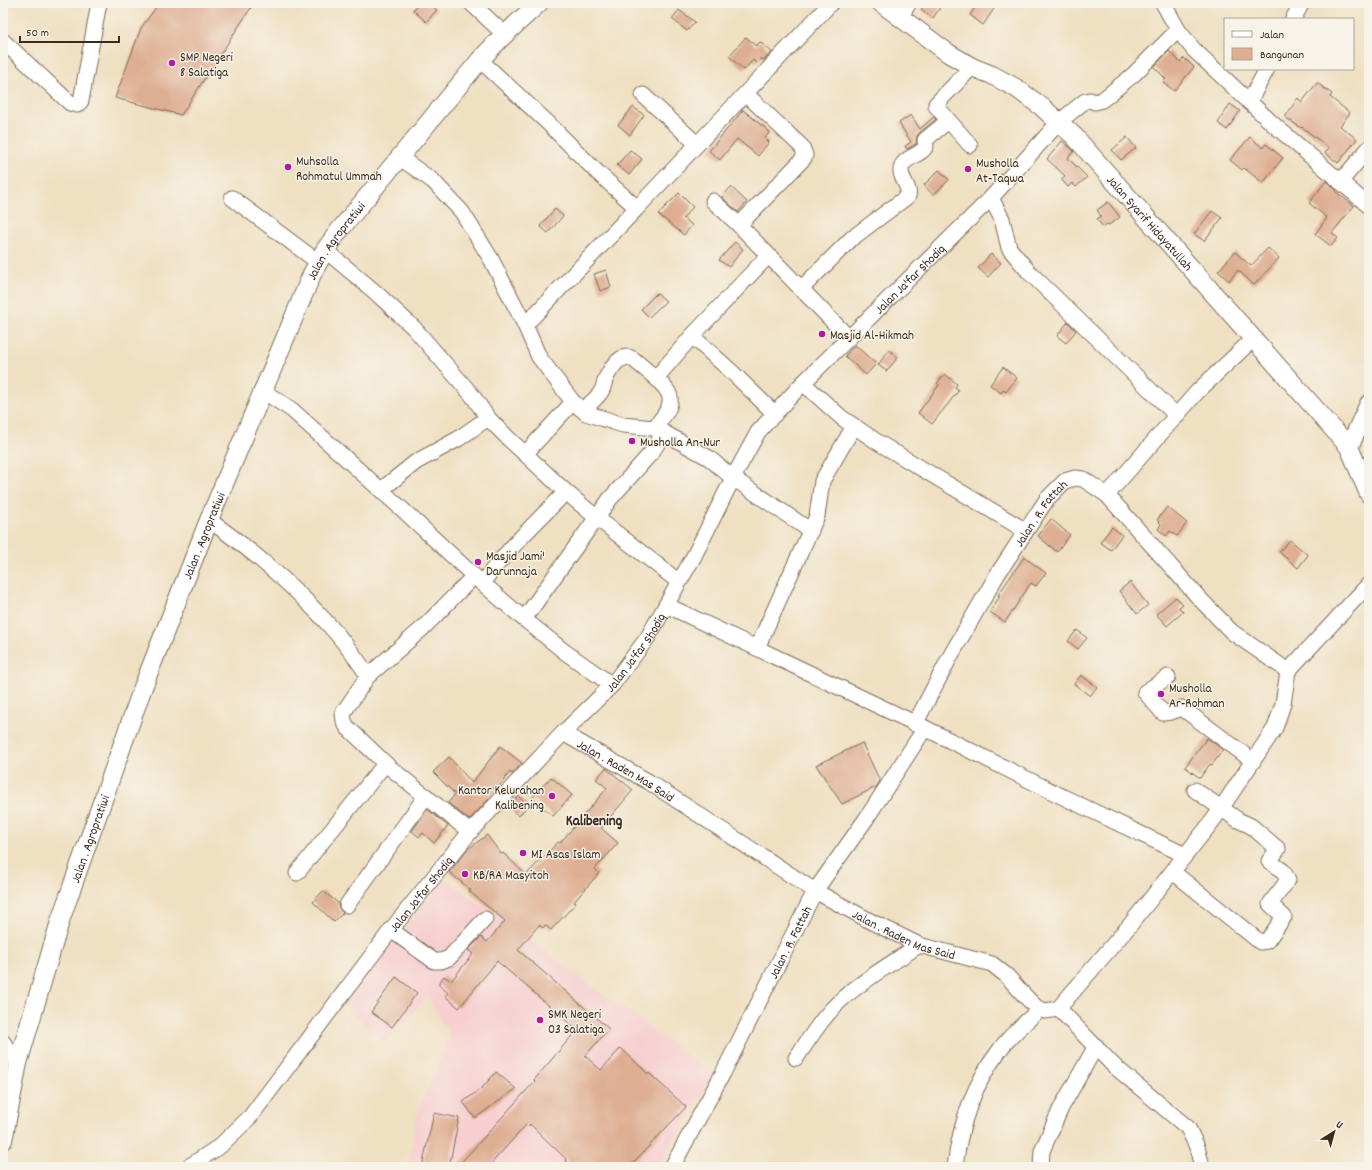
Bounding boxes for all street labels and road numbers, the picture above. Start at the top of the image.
street label: Jalan Syarif Hidayatullah [1101,172,1196,276]
street label: Jalan . Agropratiwi [303,198,372,284]
street label: Jalan Ja'far Shodiq [871,241,951,319]
street label: Jalan . R. Fattah [1011,477,1073,551]
street label: Jalan . Agropratiwi [179,489,232,583]
street label: Jalan Ja'far Shodiq [603,610,672,698]
street label: Jalan . Raden Mas Said [573,736,677,808]
street label: Jalan . Agropratiwi [67,792,116,886]
street label: Jalan Ja'far Shodiq [386,853,459,937]
street label: Jalan . R. Fattah [765,903,818,983]
street label: Jalan . Raden Mas Said [848,906,957,966]

